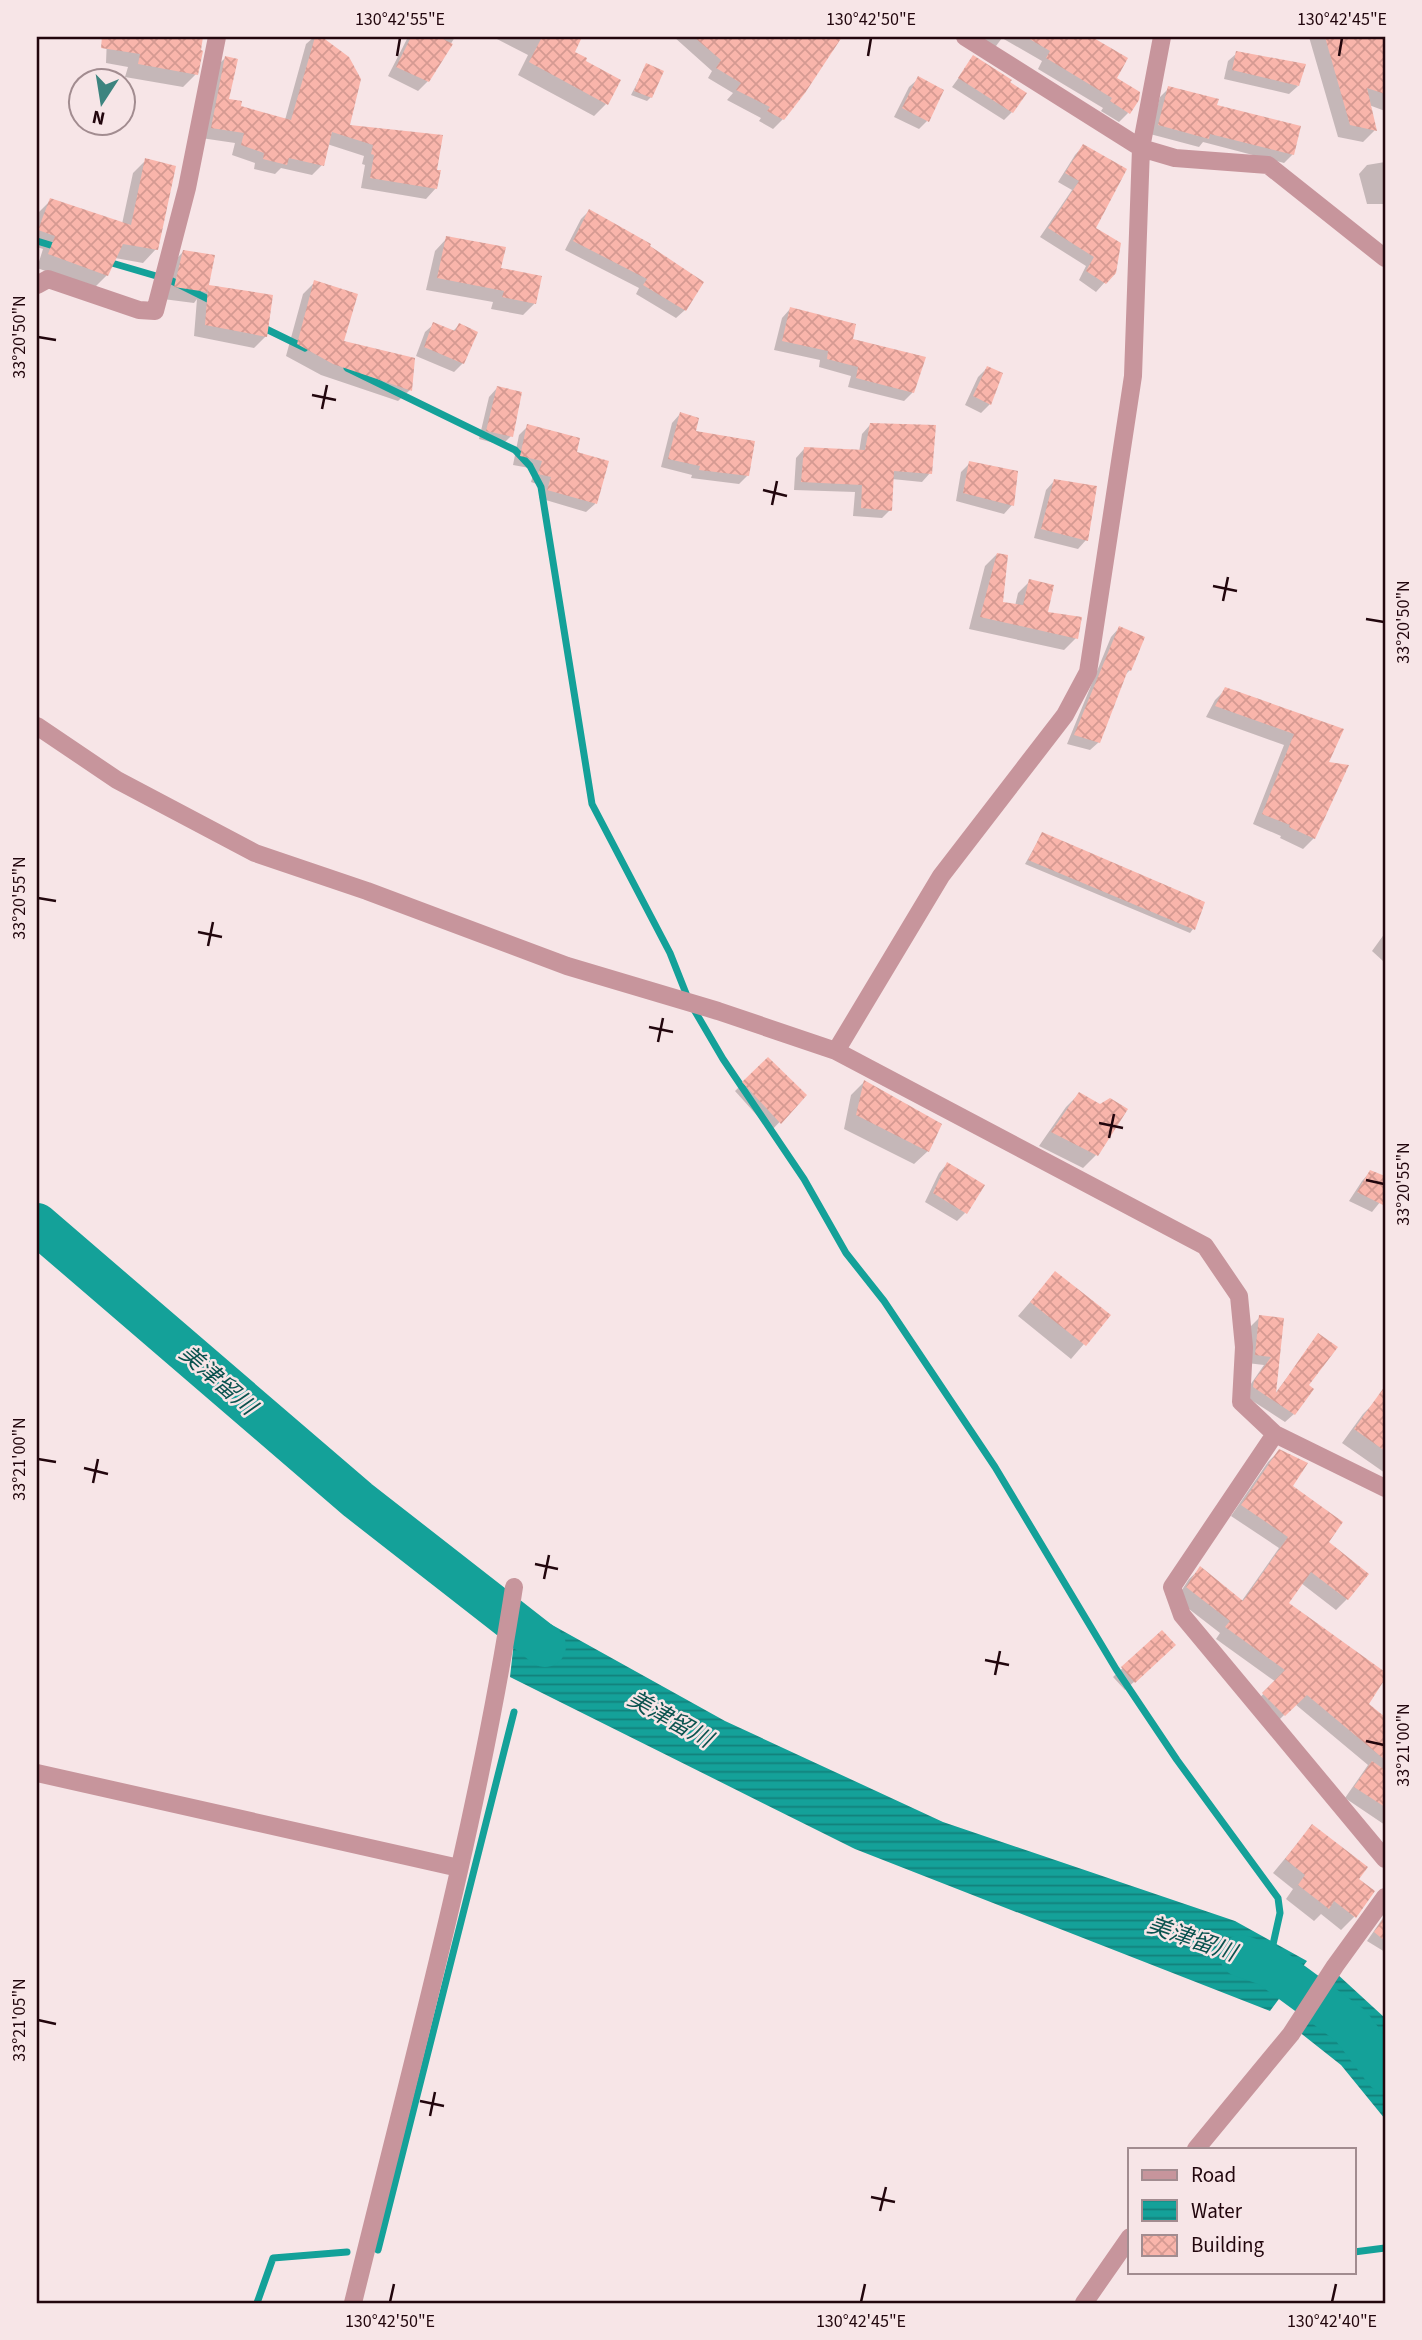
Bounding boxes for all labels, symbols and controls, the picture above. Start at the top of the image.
text: 130°42'55"E [355,7,445,32]
text: 130°42'50"E [826,7,916,32]
text: 130°42'45"E [1297,7,1387,32]
north arrow [66,66,136,136]
text: N [90,103,108,132]
text: 33°20'50"N [7,295,32,379]
text: 33°20'50"N [1391,580,1416,664]
text: 33°20'55"N [7,856,32,940]
text: 33°20'55"N [1391,1142,1416,1226]
water label: 美津留川 [172,1337,266,1425]
text: 33°21'00"N [7,1417,32,1501]
water label: 美津留川 [622,1682,721,1757]
text: 33°21'00"N [1391,1703,1416,1787]
water label: 美津留川 [1143,1908,1244,1971]
text: 33°21'05"N [7,1978,32,2062]
legend [1128,2148,1356,2274]
text: Road [1191,2160,1236,2190]
text: Water [1191,2196,1243,2226]
text: Building [1191,2230,1265,2260]
text: 130°42'50"E [345,2309,435,2334]
text: 130°42'45"E [816,2309,906,2334]
text: 130°42'40"E [1287,2309,1377,2334]

